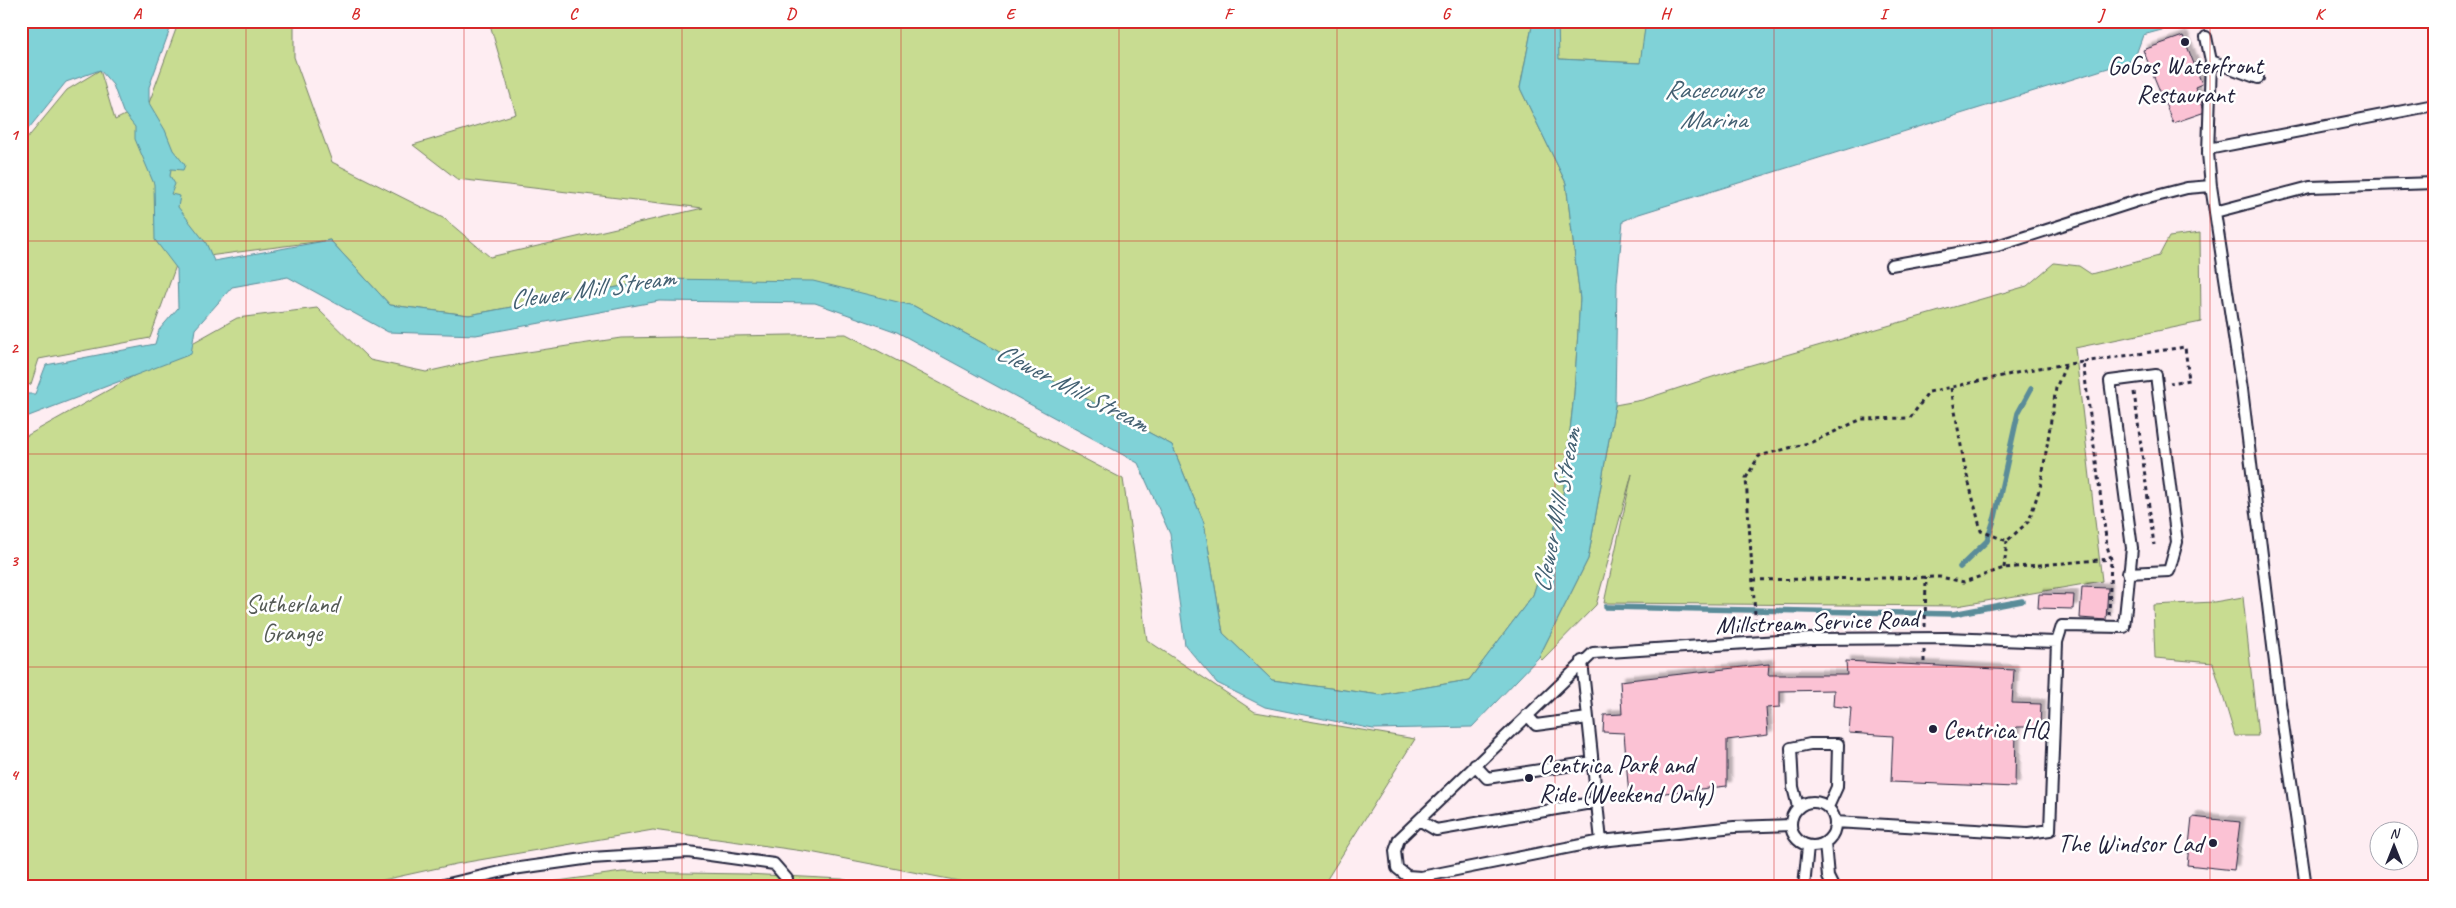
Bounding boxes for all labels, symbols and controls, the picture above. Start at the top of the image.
text: A [133,4,143,24]
text: B [351,4,361,24]
text: C [569,4,579,24]
text: D [786,4,797,24]
text: E [1006,4,1017,24]
text: F [1224,4,1235,24]
text: G [1442,4,1452,24]
text: H [1660,4,1672,24]
text: I [1880,4,1890,24]
text: J [2097,4,2106,24]
text: K [2315,4,2327,24]
marker: GoGos Waterfront Restaurant [2179,36,2191,48]
place label: GoGos Waterfront Restaurant [2107,50,2265,111]
water label: Racecourse Marina [1664,73,1765,136]
text: 1 [10,125,19,145]
water label: Clewer Mill Stream [507,260,680,316]
water label: Clewer Mill Stream [991,335,1157,441]
text: 2 [10,338,19,358]
water label: Clewer Mill Stream [1524,422,1589,595]
text: 3 [10,551,19,571]
park label: Sutherland Grange [245,588,342,649]
street label: Millstream Service Road [1715,602,1923,642]
place label: Centrica HQ [1943,714,2050,746]
marker: Centrica HQ [1927,723,1939,735]
place label: Centrica Park and Ride (Weekend Only) [1539,749,1715,810]
text: 4 [10,765,19,785]
marker: Centrica Park and Ride (Weekend Only) [1523,772,1535,784]
north arrow [2368,820,2418,870]
text: N [2390,825,2401,842]
place label: The Windsor Lad [2058,828,2206,860]
marker: The Windsor Lad [2207,837,2219,849]

